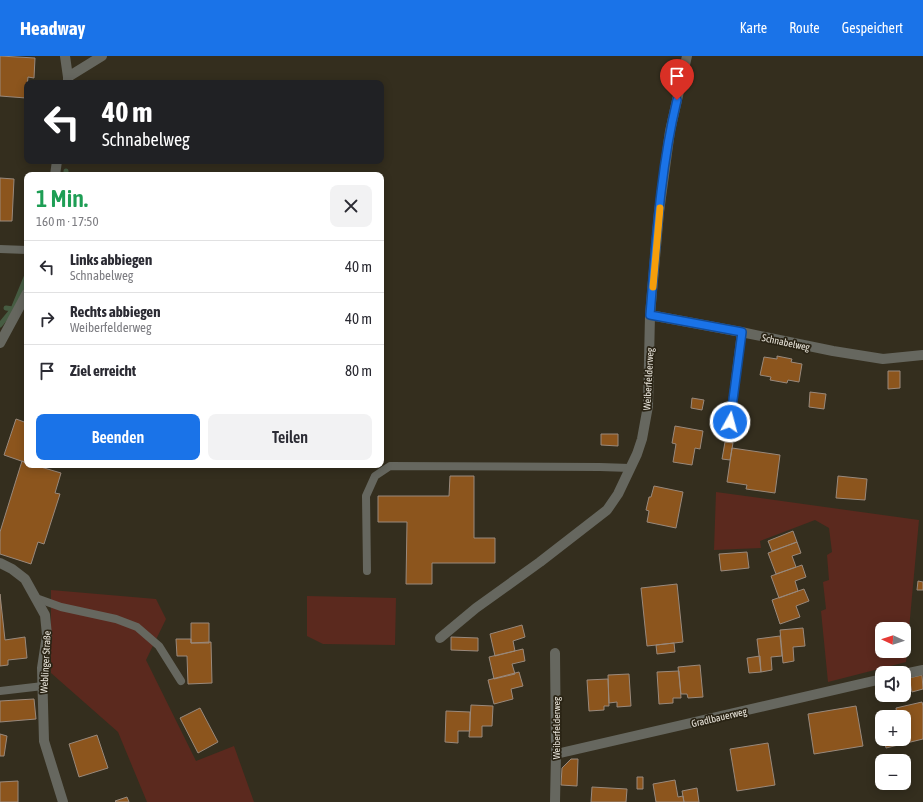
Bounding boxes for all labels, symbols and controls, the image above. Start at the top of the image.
text: Headway [20,17,85,39]
text: Karte [740,20,767,36]
text: Route [789,20,820,36]
text: Gespeichert [842,20,903,36]
pin [660,59,694,100]
icon: arrive [666,65,688,87]
icon: left [36,96,88,148]
text: 40 m [102,96,152,128]
text: Schnabelweg [102,129,190,150]
text: 1 Min. [36,185,88,212]
button: close [330,185,372,227]
text: 160 m · 17:50 [36,214,99,229]
text: Links abbiegen [70,251,152,268]
icon: left [36,256,58,278]
text: 40 m [345,258,372,275]
text: Schnabelweg [70,268,133,283]
text: Rechts abbiegen [70,303,160,320]
icon: right [36,308,58,330]
text: 40 m [345,310,372,327]
text: Weiberfelderweg [70,320,152,335]
street label: Schnabelweg [761,332,812,353]
street label: Weiberfelderweg [641,347,656,411]
icon: arrive [36,360,58,382]
text: Ziel erreicht [70,362,136,379]
text: 80 m [345,362,372,379]
position arrow [709,401,751,443]
button: Beenden [36,414,200,460]
button: Teilen [208,414,372,460]
north arrow [875,622,911,658]
map controls [875,622,911,790]
street label: Weblinger Straße [38,630,53,694]
button: sound [875,666,911,702]
street label: Weiberfelderweg [551,696,562,759]
street label: Gradlbauerweg [690,706,749,729]
button: + [875,710,911,746]
button: − [875,754,911,790]

